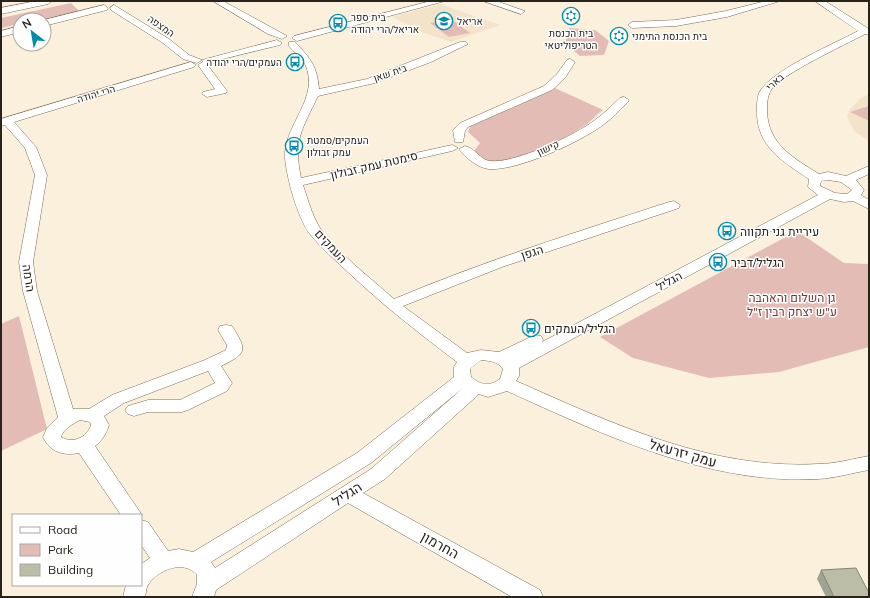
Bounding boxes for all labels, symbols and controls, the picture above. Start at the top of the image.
synagogue icon: בית הכנסת הטריפוליטאי [561,6,581,26]
place label: בית ספר אריאל/הרי יהודה [351,11,419,36]
school or university icon: אריאל [434,11,454,31]
north arrow [12,12,52,52]
street label: המצפה [145,12,177,40]
bus stop icon: בית ספר אריאל/הרי יהודה [328,13,348,33]
text: N [20,15,34,32]
place label: אריאל [457,15,483,28]
synagogue icon: בית הכנסת התימני [609,26,629,46]
place label: בית הכנסת הטריפוליטאי [545,27,598,52]
place label: בית הכנסת התימני [632,30,708,43]
bus stop icon: העמקים/הרי יהודה [285,52,305,72]
place label: העמקים/הרי יהודה [206,56,282,69]
street label: בית שאן [372,61,409,85]
street label: בארי [763,70,787,93]
street label: הרי יהודה [75,82,117,106]
place label: העמקים/סמטת עמק זבולון [307,134,369,159]
bus stop icon: העמקים/סמטת עמק זבולון [284,136,304,156]
street label: קישון [535,137,561,159]
street label: סימטת עמק זבולון [329,148,419,182]
bus stop icon: עיריית גני תקווה [717,221,737,241]
place label: עיריית גני תקווה [740,224,819,239]
street label: העמקים [312,226,350,266]
street label: הגפן [519,241,545,263]
bus stop icon: הגליל/דביר [708,252,728,272]
place label: הגליל/דביר [731,255,784,270]
street label: הרמה [19,263,39,293]
street label: הגליל [653,268,685,294]
park label: גן השלום והאהבה ע"ש יצחק רבין ז"ל [747,290,837,319]
bus stop icon: הגליל/העמקים [521,318,541,338]
place label: הגליל/העמקים [544,321,615,336]
street label: עמק יזרעאל [647,435,719,471]
street label: הגליל [329,478,365,510]
legend [12,514,142,586]
text: Road [48,522,77,537]
street label: החרמון [418,527,462,563]
text: Park [48,542,74,557]
text: Building [48,562,93,577]

